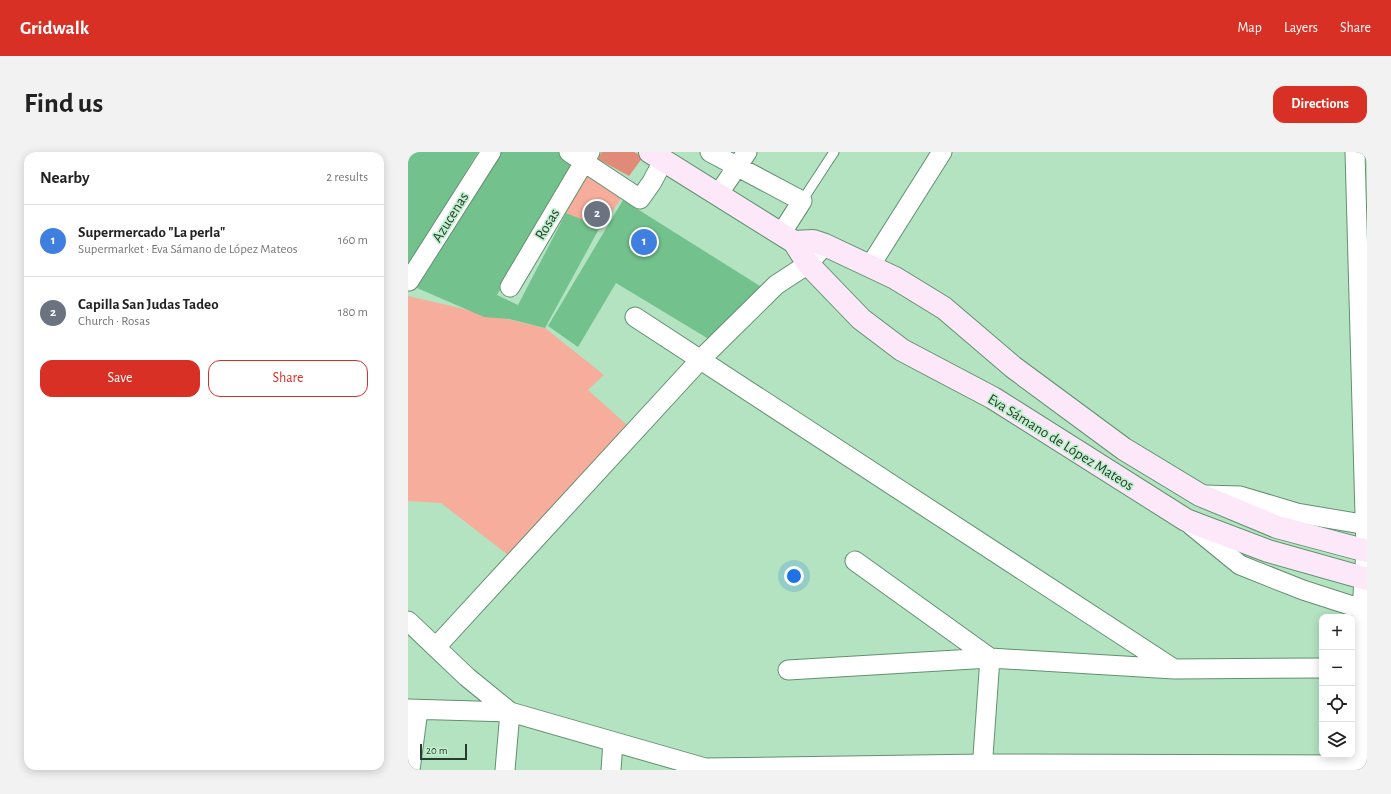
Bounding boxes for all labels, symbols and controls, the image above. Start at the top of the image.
text: Gridwalk [20,19,89,38]
text: Map [1237,21,1262,35]
text: Layers [1284,21,1318,35]
text: Share [1340,21,1371,35]
button: Directions [1273,86,1367,123]
text: Find us [24,90,103,118]
text: Nearby [40,169,90,186]
text: 2 results [326,171,368,184]
street label: Azucenas [429,190,471,245]
pin: 2 [584,199,610,229]
street label: Rosas [532,206,562,242]
text: Supermercado "La perla" [78,225,225,240]
pin: 1 [631,227,657,257]
text: 1 [51,234,55,247]
text: 160 m [338,234,368,247]
text: Supermarket · Eva Sámano de López Mateos [78,243,298,256]
text: Capilla San Judas Tadeo [78,297,219,312]
text: 2 [50,306,56,319]
text: 180 m [338,306,368,319]
text: Church · Rosas [78,315,150,328]
button: Save [40,360,200,397]
button: Share [208,360,368,397]
street label: Eva Sámano de López Mateos [985,391,1136,494]
your location [784,566,804,586]
map controls [1319,614,1355,758]
button: + [1319,614,1355,650]
button: − [1319,650,1355,686]
button: locate [1319,686,1355,722]
button: layers [1319,722,1355,758]
scale bar [420,742,467,761]
text: 20 m [426,745,447,756]

